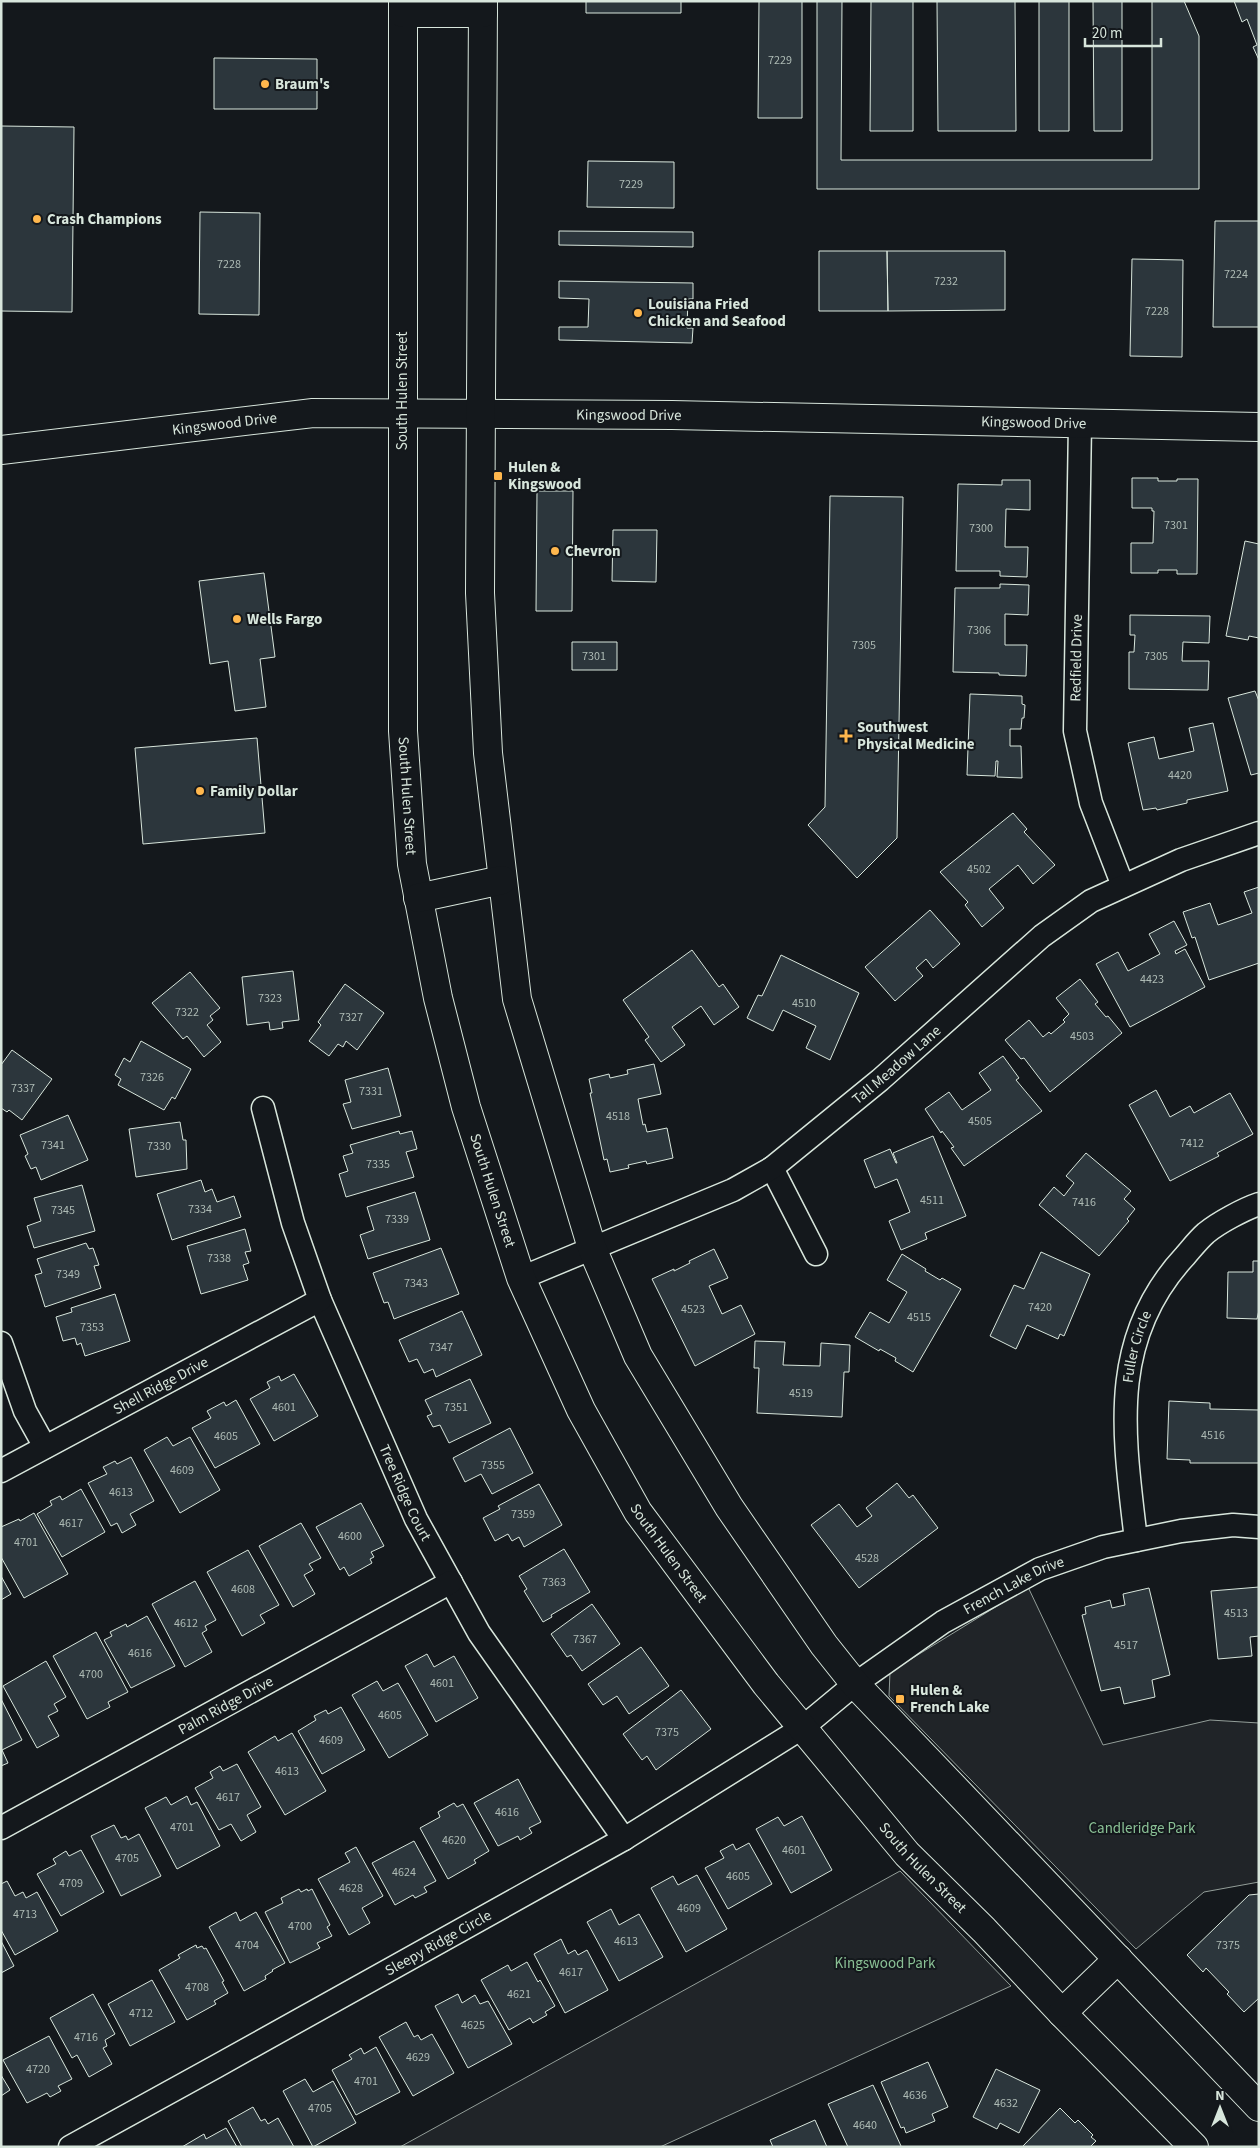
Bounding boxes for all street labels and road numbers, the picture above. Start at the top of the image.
street label: South Hulen Street [392,332,413,450]
street label: Kingswood Drive [576,404,682,426]
street label: Kingswood Drive [171,407,278,441]
street label: Kingswood Drive [981,411,1087,434]
street label: Redfield Drive [1065,614,1088,702]
street label: South Hulen Street [392,736,421,856]
street label: Tall Meadow Lane [848,1021,946,1110]
street label: South Hulen Street [464,1131,521,1250]
street label: Fuller Circle [1118,1307,1157,1384]
street label: Shell Ridge Drive [109,1352,212,1420]
street label: Tree Ridge Court [374,1441,436,1545]
street label: South Hulen Street [624,1500,712,1607]
street label: French Lake Drive [960,1551,1067,1620]
street label: Palm Ridge Drive [174,1671,277,1740]
street label: South Hulen Street [874,1818,971,1918]
street label: Sleepy Ridge Circle [381,1905,495,1981]

